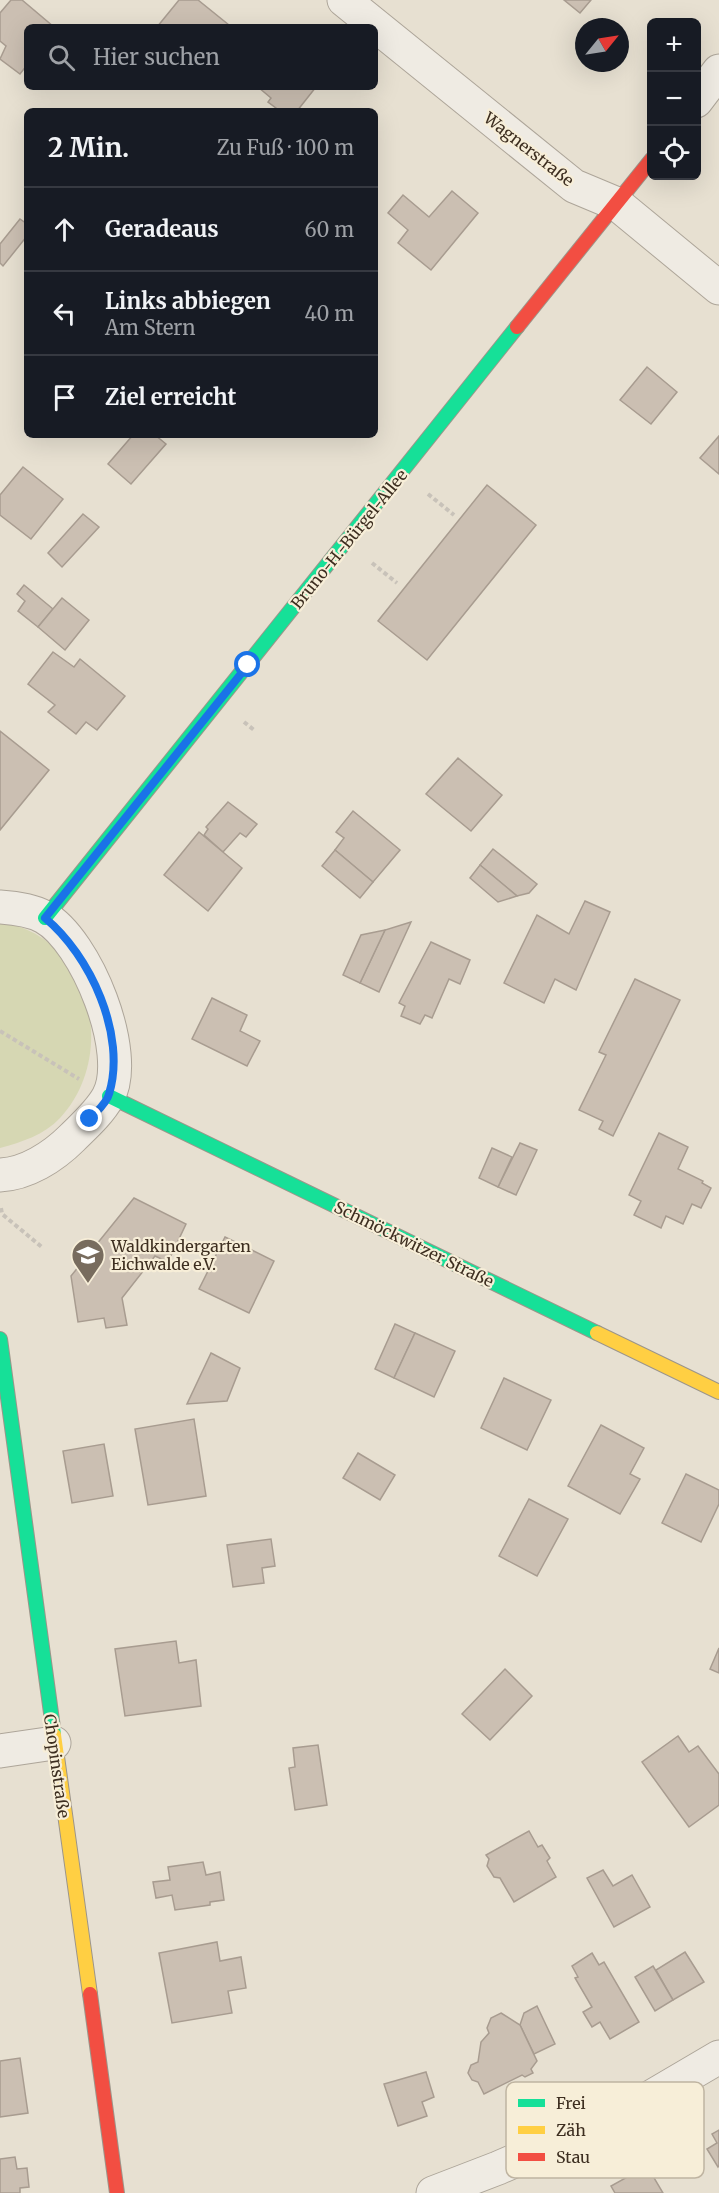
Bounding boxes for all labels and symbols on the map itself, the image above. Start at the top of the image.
north arrow [575,18,629,72]
street label: Wagnerstraße [479,107,578,190]
street label: Bruno-H.-Bürgel-Allee [287,465,411,613]
route start [234,651,260,677]
route end [76,1105,102,1131]
street label: Schmöckwitzer Straße [331,1197,497,1291]
place label: Waldkindergarten Eichwalde e.V. [110,1236,251,1274]
school or university icon: Waldkindergarten Eichwalde e.V. [70,1237,106,1284]
street label: Chopinstraße [40,1713,74,1819]
legend [506,2082,704,2178]
text: Frei [556,2093,586,2113]
text: Zäh [556,2120,586,2140]
text: Stau [556,2147,590,2167]

